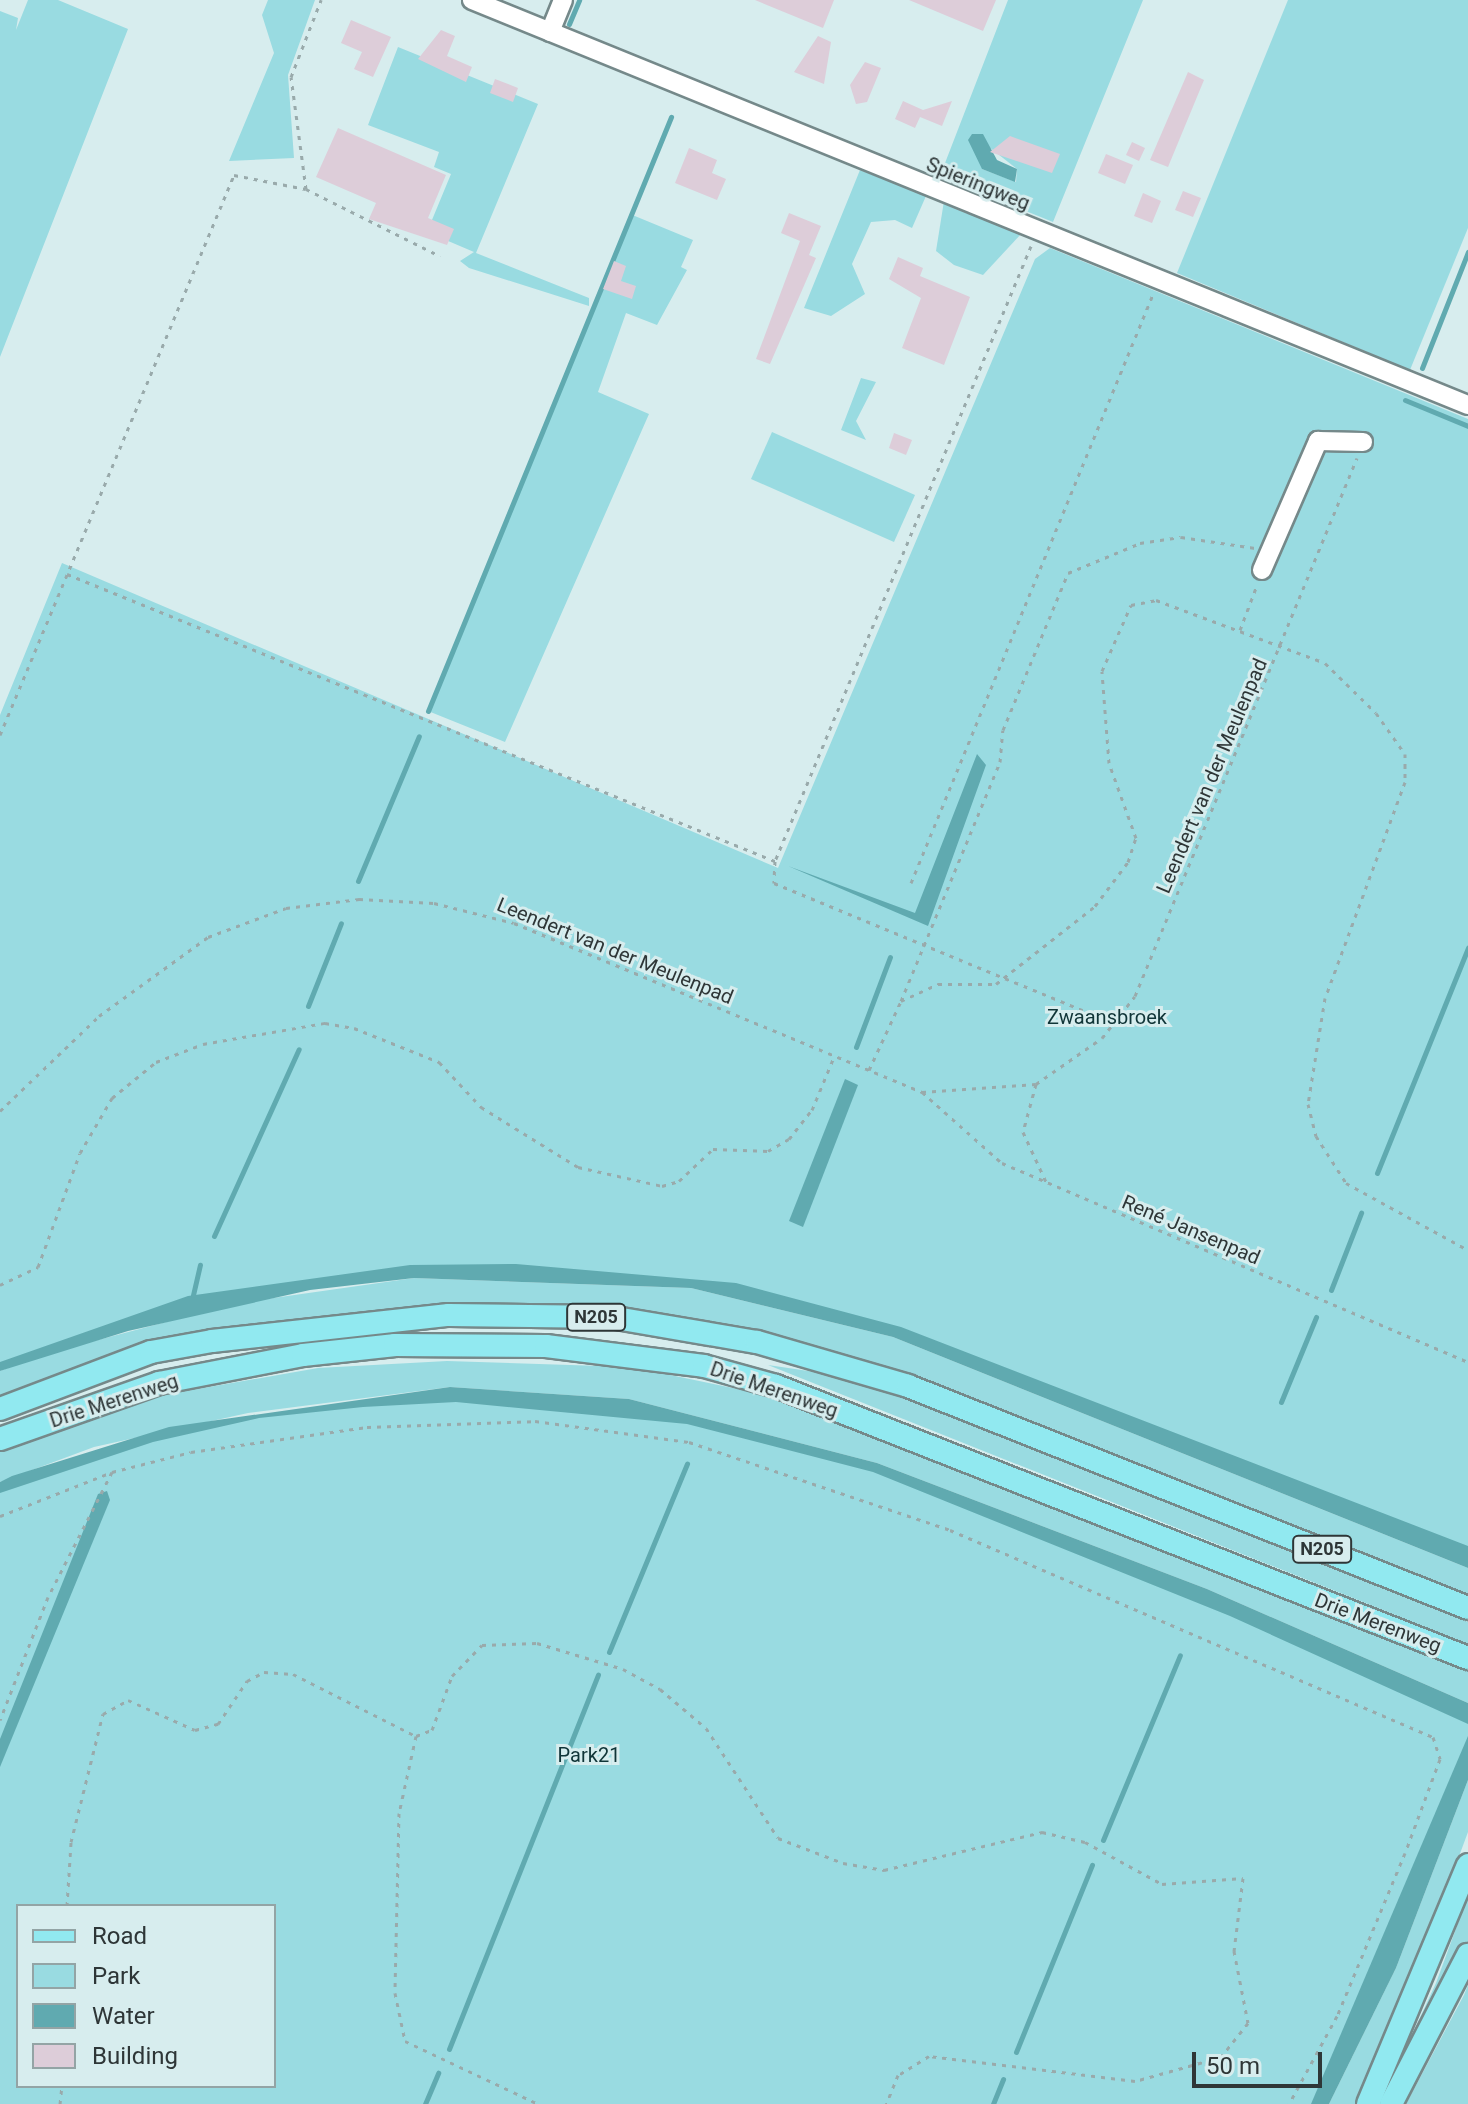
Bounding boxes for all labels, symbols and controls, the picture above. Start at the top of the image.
street label: Spieringweg [923,152,1033,216]
street label: Leendert van der Meulenpad [1152,655,1272,897]
street label: Leendert van der Meulenpad [493,893,737,1009]
park label: Zwaansbroek [1047,1005,1167,1029]
street label: René Jansenpad [1118,1190,1264,1270]
road number: N205 [566,1303,626,1331]
street label: Drie Merenweg [707,1357,841,1423]
street label: Drie Merenweg [47,1369,181,1433]
road number: N205 [1292,1535,1352,1563]
street label: Drie Merenweg [1311,1588,1445,1658]
park label: Park21 [558,1743,620,1767]
legend [16,1904,276,2088]
text: Road [92,1922,147,1950]
text: Park [92,1962,140,1990]
text: Water [92,2002,155,2030]
scale bar [1196,2036,1326,2086]
text: Building [92,2042,178,2070]
text: 50 m [1206,2052,1260,2080]

